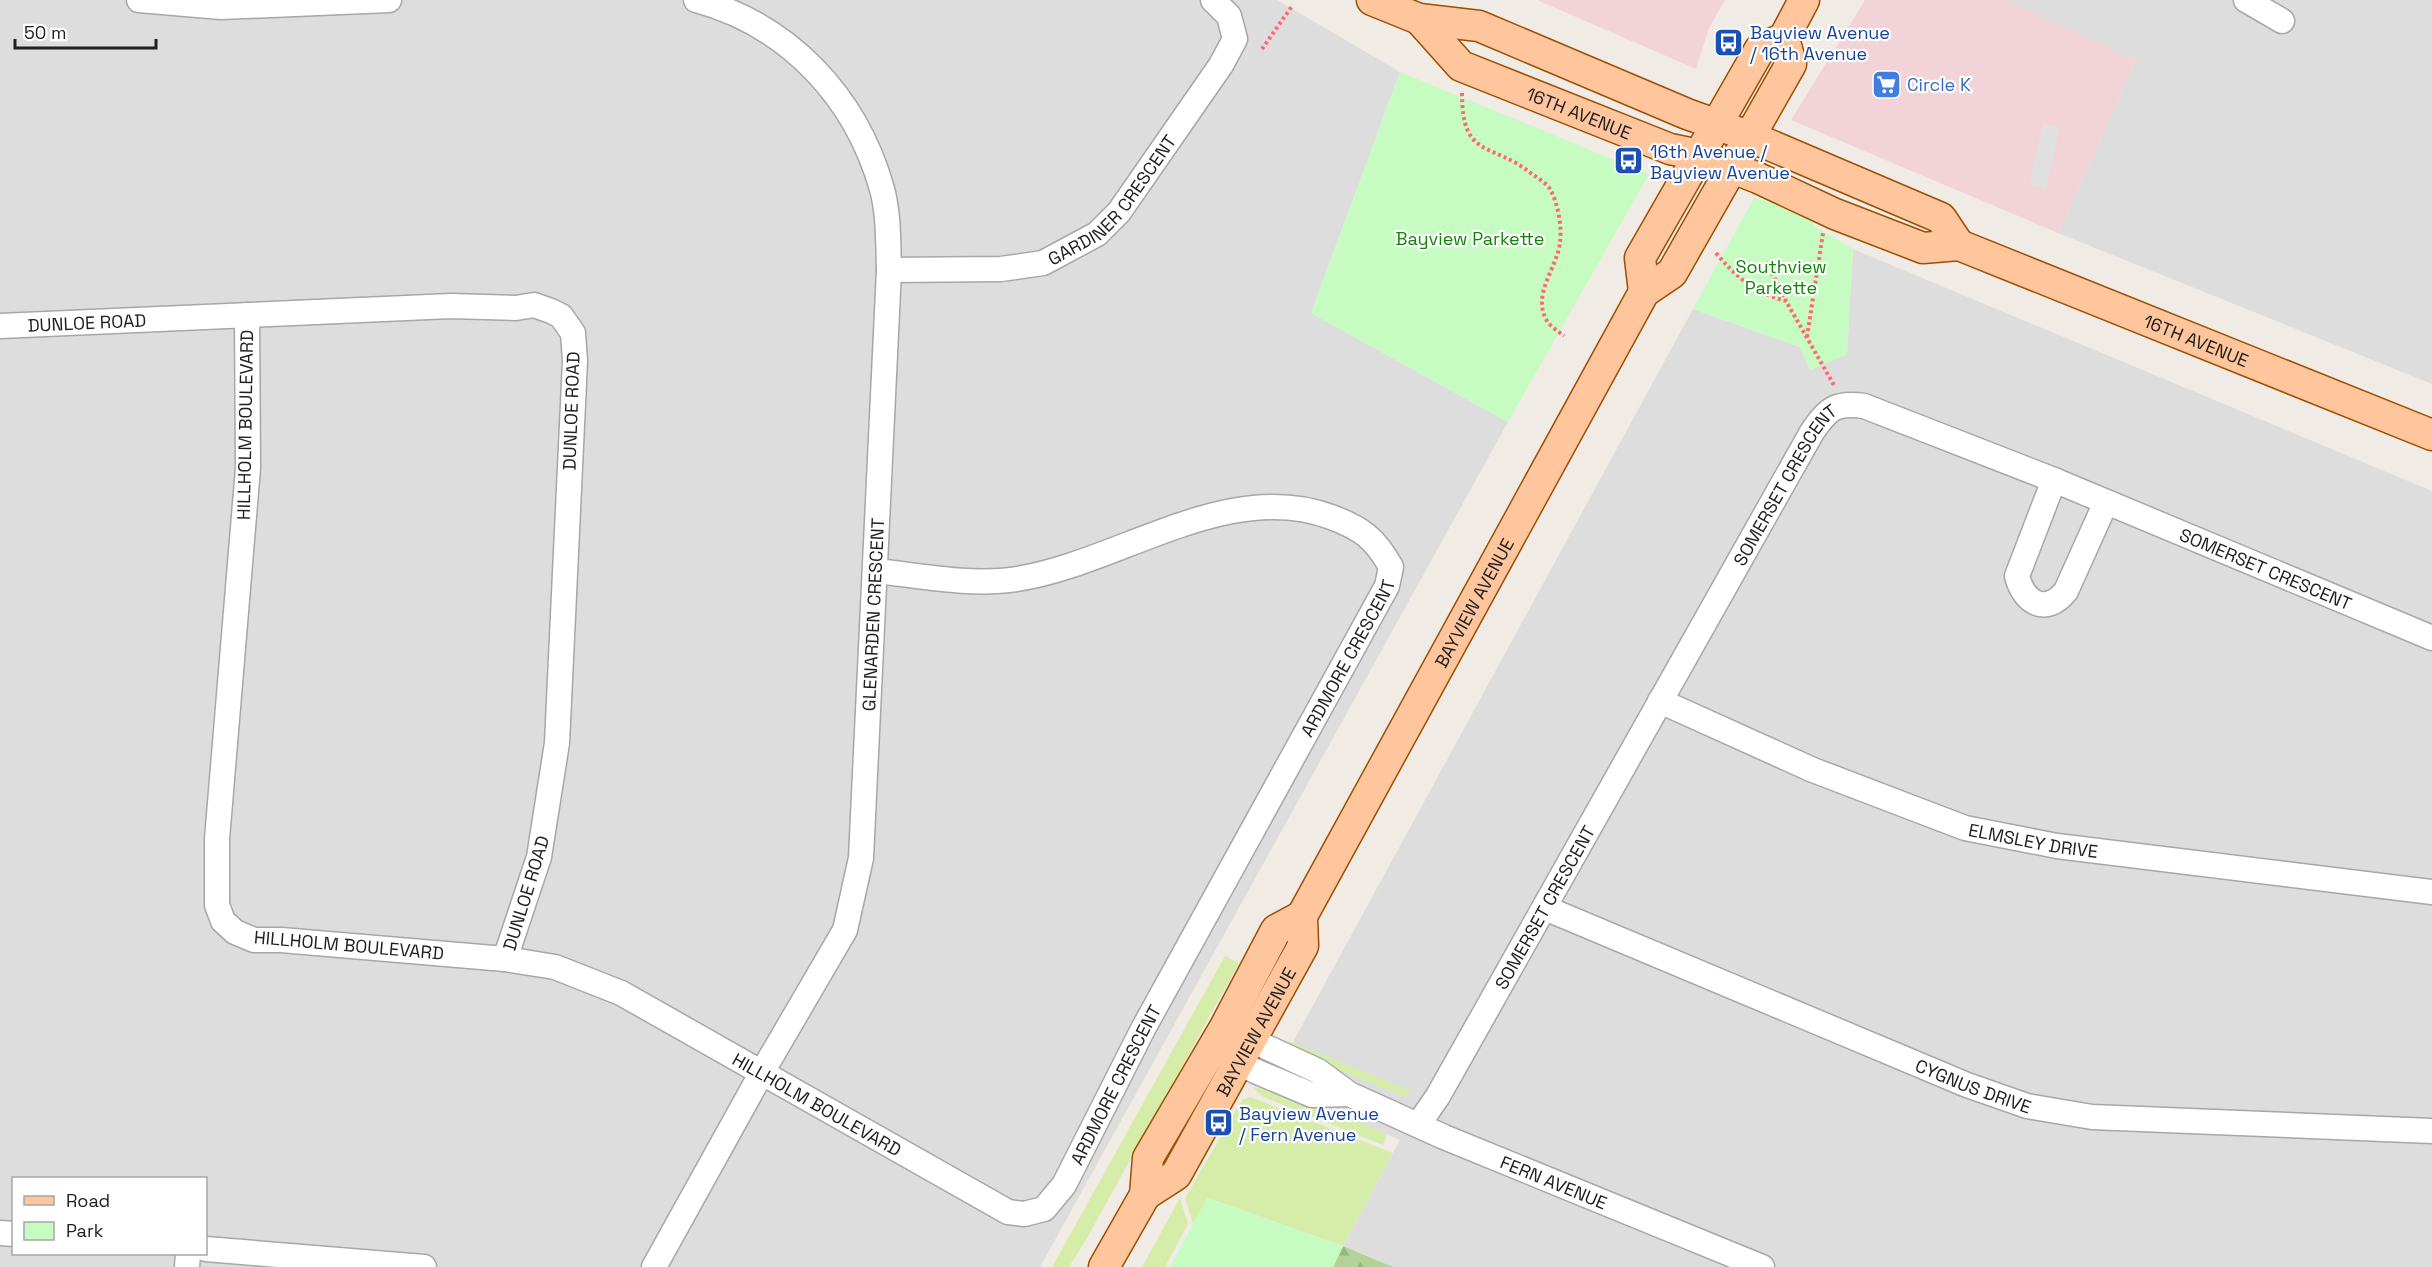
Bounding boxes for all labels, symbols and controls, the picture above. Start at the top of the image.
scale bar [15,12,156,50]
text: 50 m [24,21,66,44]
place label: Bayview Avenue / 16th Avenue [1750,21,1890,65]
bus stop icon: Bayview Avenue / 16th Avenue [1713,26,1745,58]
supermarket icon: Circle K [1870,68,1902,100]
place label: Circle K [1907,73,1971,96]
street label: 16TH AVENUE [1523,82,1635,144]
street label: GARDINER CRESCENT [1044,130,1181,270]
place label: 16th Avenue / Bayview Avenue [1650,140,1790,184]
bus stop icon: 16th Avenue / Bayview Avenue [1613,145,1645,177]
park label: Bayview Parkette [1395,227,1545,250]
park label: Southview Parkette [1735,255,1827,299]
street label: DUNLOE ROAD [27,308,147,336]
street label: 16TH AVENUE [2140,309,2252,372]
street label: HILLHOLM BOULEVARD [232,330,258,520]
street label: DUNLOE ROAD [557,351,585,471]
street label: SOMERSET CRESCENT [1728,398,1841,570]
street label: GLENARDEN CRESCENT [857,517,889,712]
street label: SOMERSET CRESCENT [2176,522,2356,615]
street label: BAYVIEW AVENUE [1429,534,1518,672]
street label: ARDMORE CRESCENT [1295,577,1400,741]
street label: ELMSLEY DRIVE [1967,817,2099,862]
street label: SOMERSET CRESCENT [1489,821,1600,993]
street label: DUNLOE ROAD [498,833,554,953]
street label: HILLHOLM BOULEVARD [253,925,445,965]
street label: BAYVIEW AVENUE [1211,963,1301,1100]
street label: ARDMORE CRESCENT [1065,1000,1166,1169]
street label: HILLHOLM BOULEVARD [729,1047,906,1161]
street label: CYGNUS DRIVE [1912,1053,2035,1118]
place label: Bayview Avenue / Fern Avenue [1239,1102,1379,1146]
bus stop icon: Bayview Avenue / Fern Avenue [1202,1107,1234,1139]
street label: FERN AVENUE [1497,1150,1611,1214]
legend [12,1177,207,1255]
text: Road [66,1189,110,1212]
text: Park [66,1219,104,1242]

